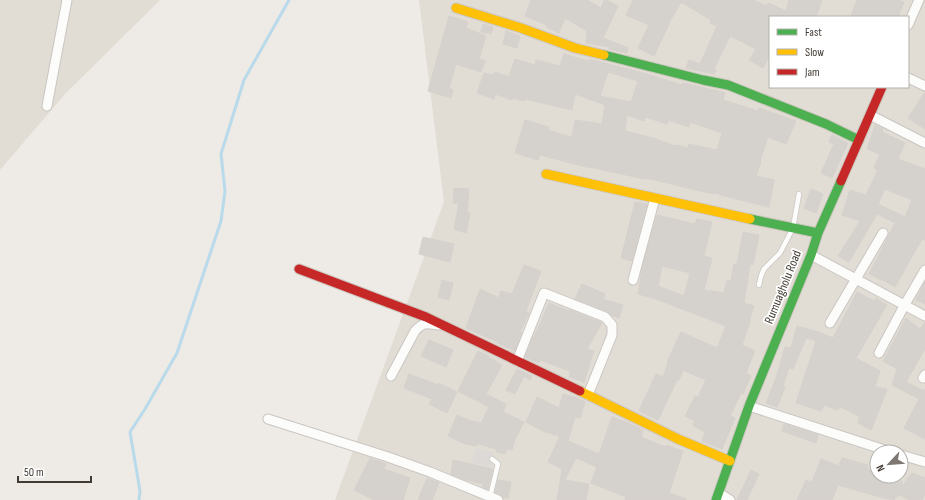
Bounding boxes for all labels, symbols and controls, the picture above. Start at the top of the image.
legend [769,16,909,88]
text: Fast [805,25,822,40]
text: Slow [805,45,824,60]
text: Jam [804,65,820,80]
street label: Rumuagholu Road [761,248,805,326]
north arrow [869,444,909,484]
scale bar [18,458,91,484]
text: N [873,463,888,474]
text: 50 m [24,465,44,480]

